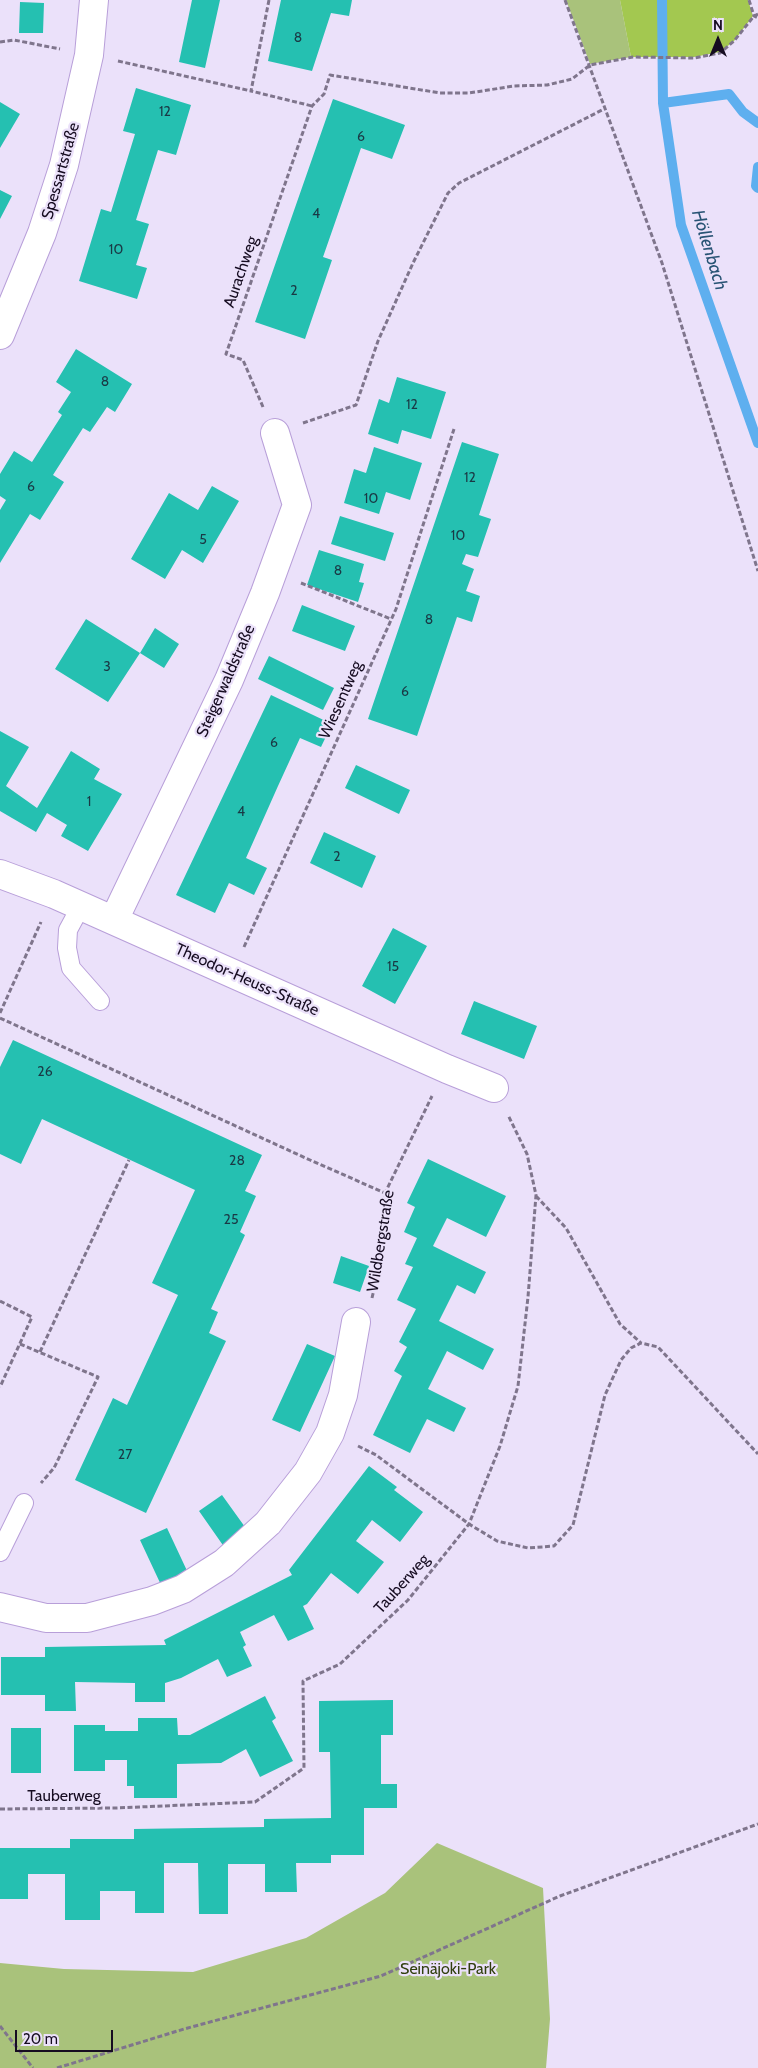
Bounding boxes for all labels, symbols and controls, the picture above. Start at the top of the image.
north arrow [693,15,743,65]
text: N [713,16,723,34]
house number: 8 [294,30,302,46]
house number: 12 [159,104,171,120]
street label: Spessartstraße [38,120,84,222]
house number: 6 [357,129,365,145]
house number: 4 [312,206,320,222]
water label: Höllenbach [687,207,731,293]
street label: Aurachweg [220,234,262,310]
house number: 10 [109,242,123,258]
house number: 2 [290,283,298,299]
house number: 8 [101,374,109,390]
house number: 12 [406,397,418,413]
house number: 12 [464,470,476,486]
house number: 6 [27,479,35,495]
house number: 10 [364,491,378,507]
house number: 10 [451,528,465,544]
house number: 5 [199,532,207,548]
house number: 8 [334,563,342,579]
house number: 8 [425,612,433,628]
street label: Steigerwaldstraße [193,622,259,740]
street label: Wiesentweg [315,658,367,742]
house number: 3 [103,659,111,675]
house number: 6 [401,684,409,700]
house number: 6 [270,735,278,751]
house number: 1 [87,794,91,810]
house number: 4 [237,804,245,820]
house number: 2 [333,849,341,865]
street label: Theodor-Heuss-Straße [172,940,322,1020]
house number: 15 [387,959,399,975]
house number: 26 [37,1064,53,1080]
house number: 28 [229,1153,245,1169]
street label: Wildbergstraße [363,1189,399,1293]
house number: 25 [224,1212,238,1228]
house number: 27 [118,1447,132,1463]
street label: Tauberweg [370,1550,434,1618]
street label: Tauberweg [27,1786,101,1806]
park label: Seinäjoki-Park [400,1959,496,1979]
scale bar [18,2020,115,2052]
text: 20 m [23,2030,58,2048]

